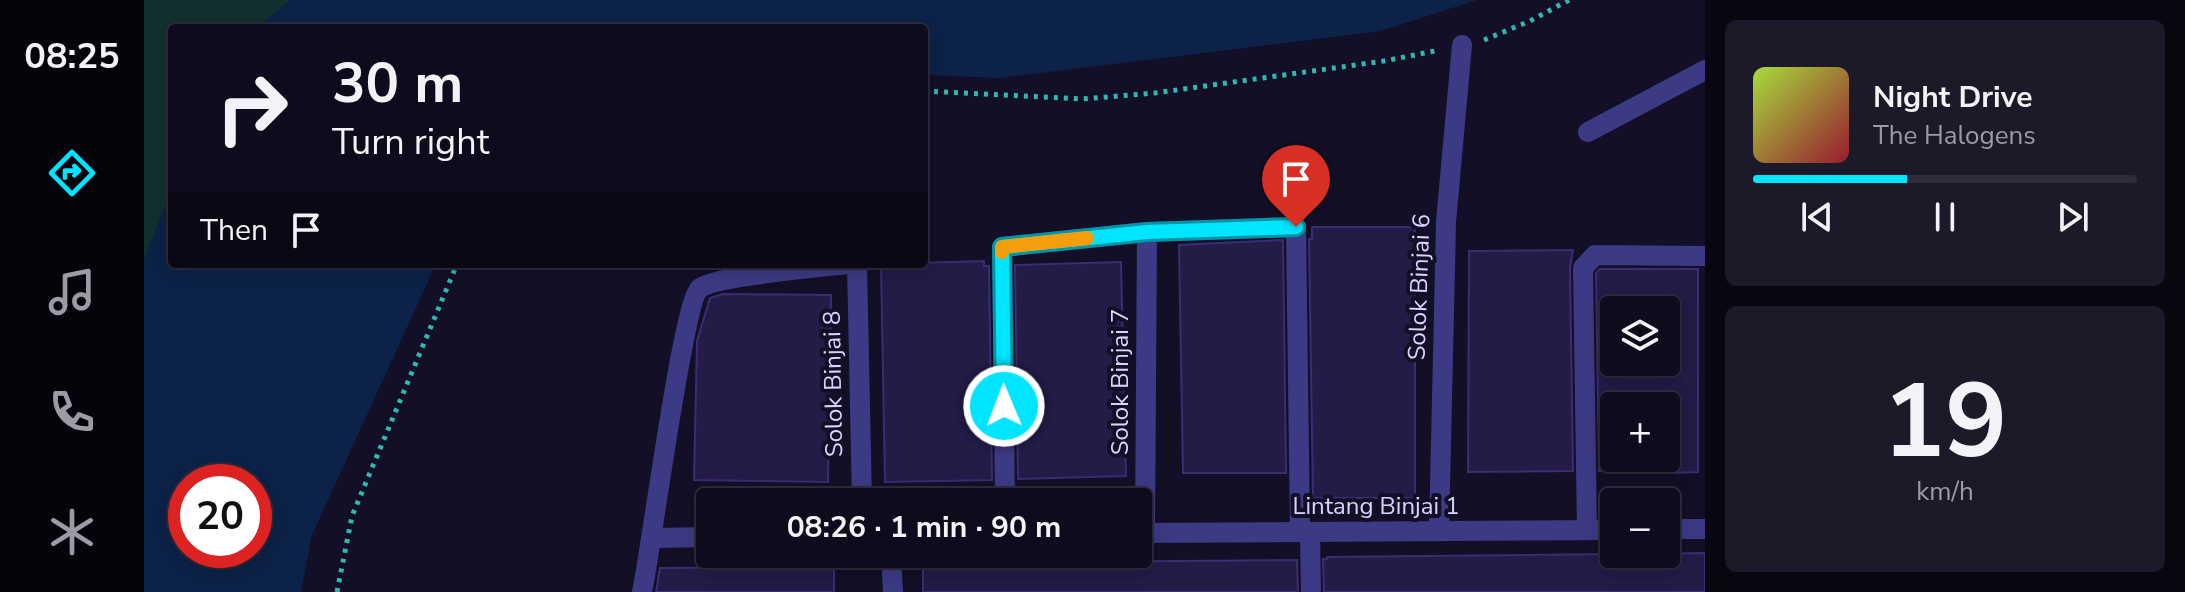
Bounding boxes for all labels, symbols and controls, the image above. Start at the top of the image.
text: 08:25 [24,32,120,81]
text: 30 m [332,45,463,122]
icon: right [200,56,304,160]
text: Night Drive [1873,77,2032,118]
text: Turn right [332,118,489,167]
text: The Halogens [1873,118,2036,153]
icon: directions [44,145,100,201]
pin [1262,145,1330,227]
icon: arrive [1274,157,1318,201]
icon: previous [1795,195,1839,239]
icon: pause [1923,195,1967,239]
icon: next [2051,195,2095,239]
icon: arrive [284,208,328,252]
text: Then [200,210,268,251]
street label: Solok Binjai 6 [1400,213,1438,361]
icon: music [44,264,100,320]
map controls [1600,296,1680,568]
button: layers [1600,296,1680,376]
street label: Solok Binjai 7 [1104,309,1136,455]
street label: Solok Binjai 8 [816,310,850,458]
text: 19 [1883,351,2007,493]
position arrow [962,364,1046,448]
icon: phone [44,384,100,440]
button: + [1600,392,1680,472]
speed limit sign: 20 [168,464,272,568]
text: km/h [1916,474,1974,509]
button: − [1600,488,1680,568]
street label: Lintang Binjai 1 [1292,490,1460,522]
icon: climate [44,504,100,560]
text: 08:26 · 1 min · 90 m [787,507,1061,548]

